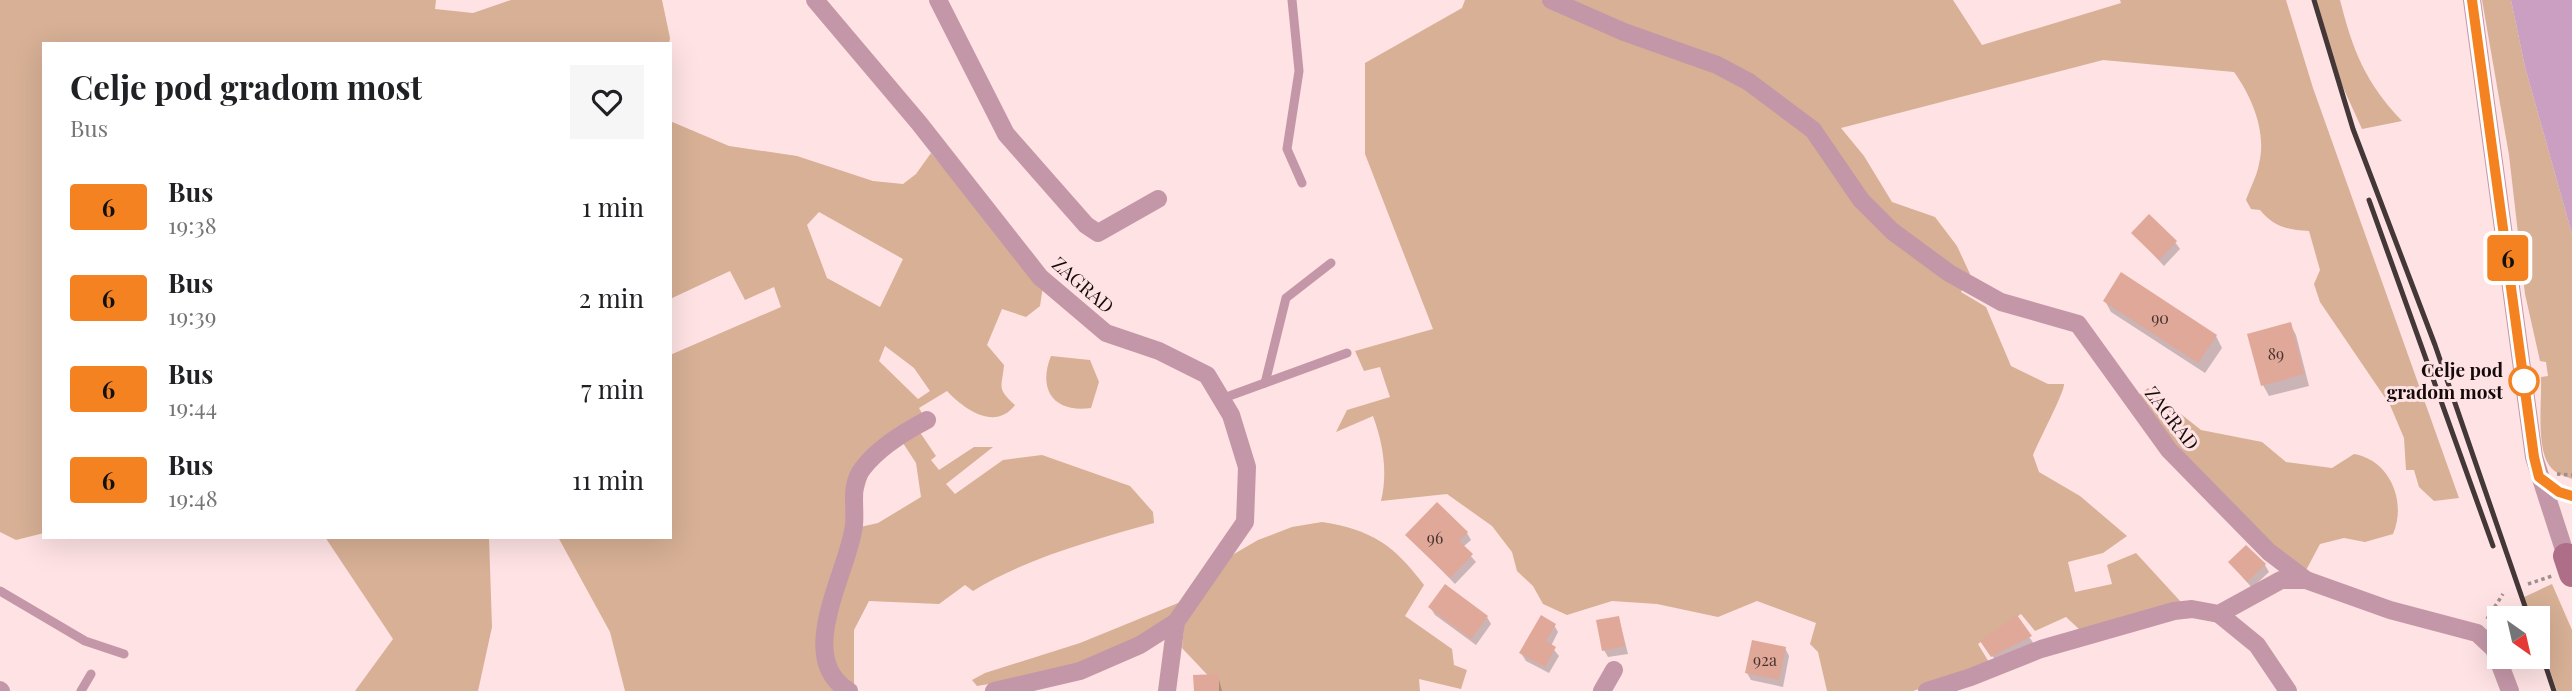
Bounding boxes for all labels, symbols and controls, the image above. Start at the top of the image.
text: Celje pod gradom most [70,64,422,108]
button: heart [570,65,644,139]
text: Bus [70,112,108,143]
text: Bus [168,174,213,209]
text: 1 min [582,189,644,224]
text: 6 [102,191,115,223]
text: 19:38 [168,209,217,240]
line badge: 6 [2485,235,2531,281]
text: 6 [2501,242,2515,274]
street label: ZAGRAD [1047,250,1120,318]
text: Bus [168,265,213,300]
text: 2 min [579,280,644,315]
text: 6 [102,282,115,314]
text: 19:39 [168,300,216,331]
house number: 90 [2151,307,2169,328]
house number: 89 [2268,343,2284,364]
text: Bus [168,356,213,391]
place label: Celje pod gradom most [2387,356,2504,404]
marker: Celje pod gradom most [2509,366,2539,396]
text: 7 min [581,371,644,406]
text: 6 [102,373,115,405]
street label: ZAGRAD [2140,380,2206,455]
text: 19:44 [168,391,217,422]
text: Bus [168,447,213,482]
text: 11 min [572,462,644,497]
text: 6 [102,464,115,496]
text: 19:48 [168,482,218,513]
house number: 96 [1427,527,1443,548]
north arrow [2487,606,2550,668]
map controls [2487,606,2550,669]
house number: 92a [1753,649,1777,670]

